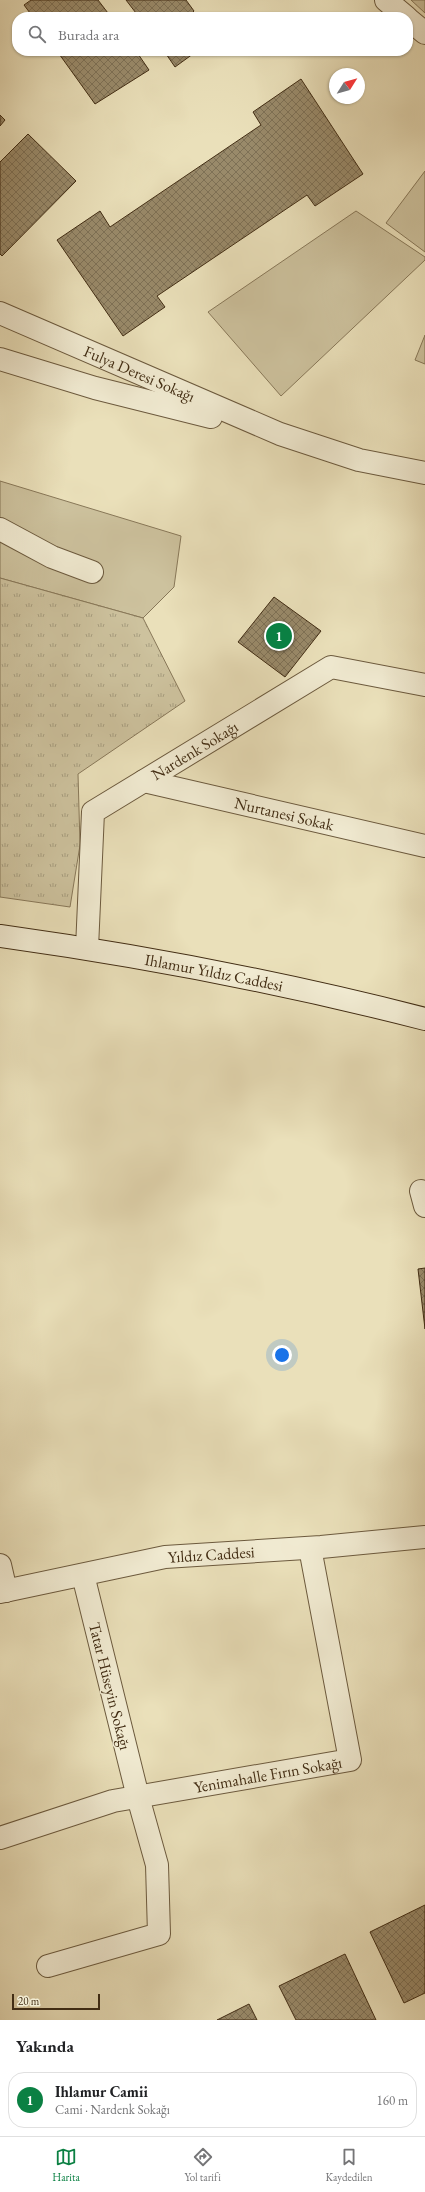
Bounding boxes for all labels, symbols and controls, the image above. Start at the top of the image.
search box [12,12,413,56]
icon: search [26,23,48,45]
text: Burada ara [58,25,119,44]
north arrow [329,68,365,104]
street label: Fulya Deresi Sokağı [81,340,198,407]
pin: 1 [266,621,292,651]
street label: Nardenk Sokağı [147,716,242,785]
street label: Nurtanesi Sokak [232,792,337,835]
street label: Ihlamur Yıldız Caddesi [143,948,285,996]
your location [272,1345,292,1365]
street label: Yıldız Caddesi [167,1541,255,1567]
street label: Tatar Hüseyin Sokağı [84,1620,136,1752]
street label: Yenimahalle Fırın Sokağı [192,1751,344,1797]
scale bar [12,1992,100,2011]
text: 20 m [18,1994,39,2008]
text: Yakında [16,2035,74,2057]
text: Ihlamur Camii [55,2082,148,2101]
text: 1 [27,2092,33,2109]
text: 160 m [377,2092,408,2109]
text: Cami · Nardenk Sokağı [55,2101,170,2118]
tab: Harita [52,2146,80,2184]
tab: Yol tarifi [184,2146,221,2184]
tab: Kaydedilen [326,2146,373,2184]

